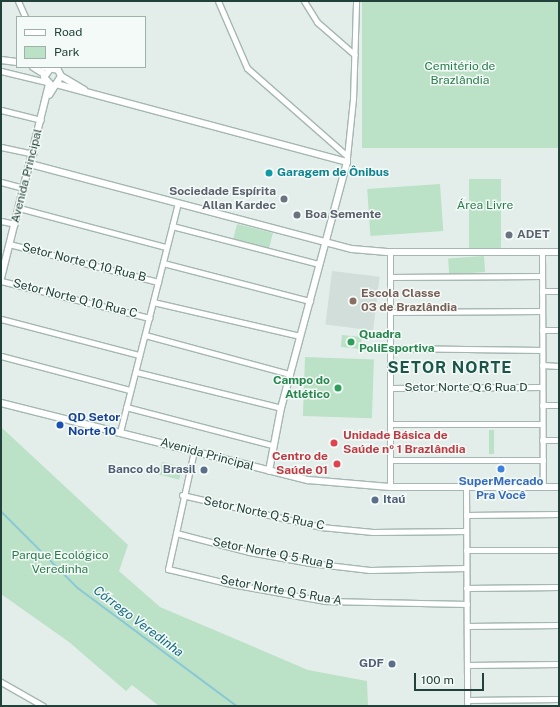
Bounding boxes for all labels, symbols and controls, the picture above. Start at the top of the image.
legend [16,16,146,68]
text: Road [54,25,82,39]
text: Park [54,45,80,59]
park label: Cemitério de Brazlândia [424,60,496,88]
street label: Avenida Principal [8,128,46,224]
place label: Garagem de Ônibus [277,166,389,180]
marker: Garagem de Ônibus [264,168,274,178]
place label: Sociedade Espírita Allan Kardec [169,185,276,213]
marker: Sociedade Espírita Allan Kardec [279,194,289,204]
park label: Área Livre [457,199,513,213]
place label: Boa Semente [305,208,381,222]
marker: Boa Semente [292,210,302,220]
place label: ADET [517,228,550,242]
marker: ADET [504,230,514,240]
street label: Setor Norte Q 10 Rua B [20,241,148,285]
street label: Setor Norte Q 10 Rua C [11,277,139,321]
place label: Escola Classe 03 de Brazlândia [361,287,457,315]
marker: Escola Classe 03 de Brazlândia [348,296,358,306]
place label: Quadra PoliEsportiva [359,328,435,356]
marker: Quadra PoliEsportiva [346,337,356,347]
district label: SETOR NORTE [388,358,512,378]
place label: Campo do Atlético [273,374,330,402]
street label: Setor Norte Q 6 Rua D [404,381,528,395]
marker: Campo do Atlético [333,383,343,393]
place label: QD Setor Norte 10 [68,411,120,439]
marker: QD Setor Norte 10 [55,420,65,430]
place label: Unidade Básica de Saúde nº 1 Brazlândia [343,429,465,457]
street label: Avenida Principal [159,436,255,474]
marker: Unidade Básica de Saúde nº 1 Brazlândia [328,437,340,449]
place label: Centro de Saúde 01 [272,450,328,478]
marker: Centro de Saúde 01 [331,458,343,470]
place label: Banco do Brasil [108,463,196,477]
marker: SuperMercado Pra Você [496,464,506,474]
marker: Banco do Brasil [199,465,209,475]
place label: SuperMercado Pra Você [459,475,543,503]
place label: Itaú [383,493,405,507]
street label: Setor Norte Q 5 Rua C [202,494,326,534]
marker: Itaú [370,495,380,505]
street label: Setor Norte Q 5 Rua B [211,535,335,573]
park label: Parque Ecológico Veredinha [11,549,109,577]
street label: Setor Norte Q 5 Rua A [219,573,343,609]
water label: Córrego Veredinha [90,583,186,661]
place label: GDF [359,657,384,671]
marker: GDF [387,659,397,669]
scale bar [416,665,486,691]
text: 100 m [421,673,454,687]

